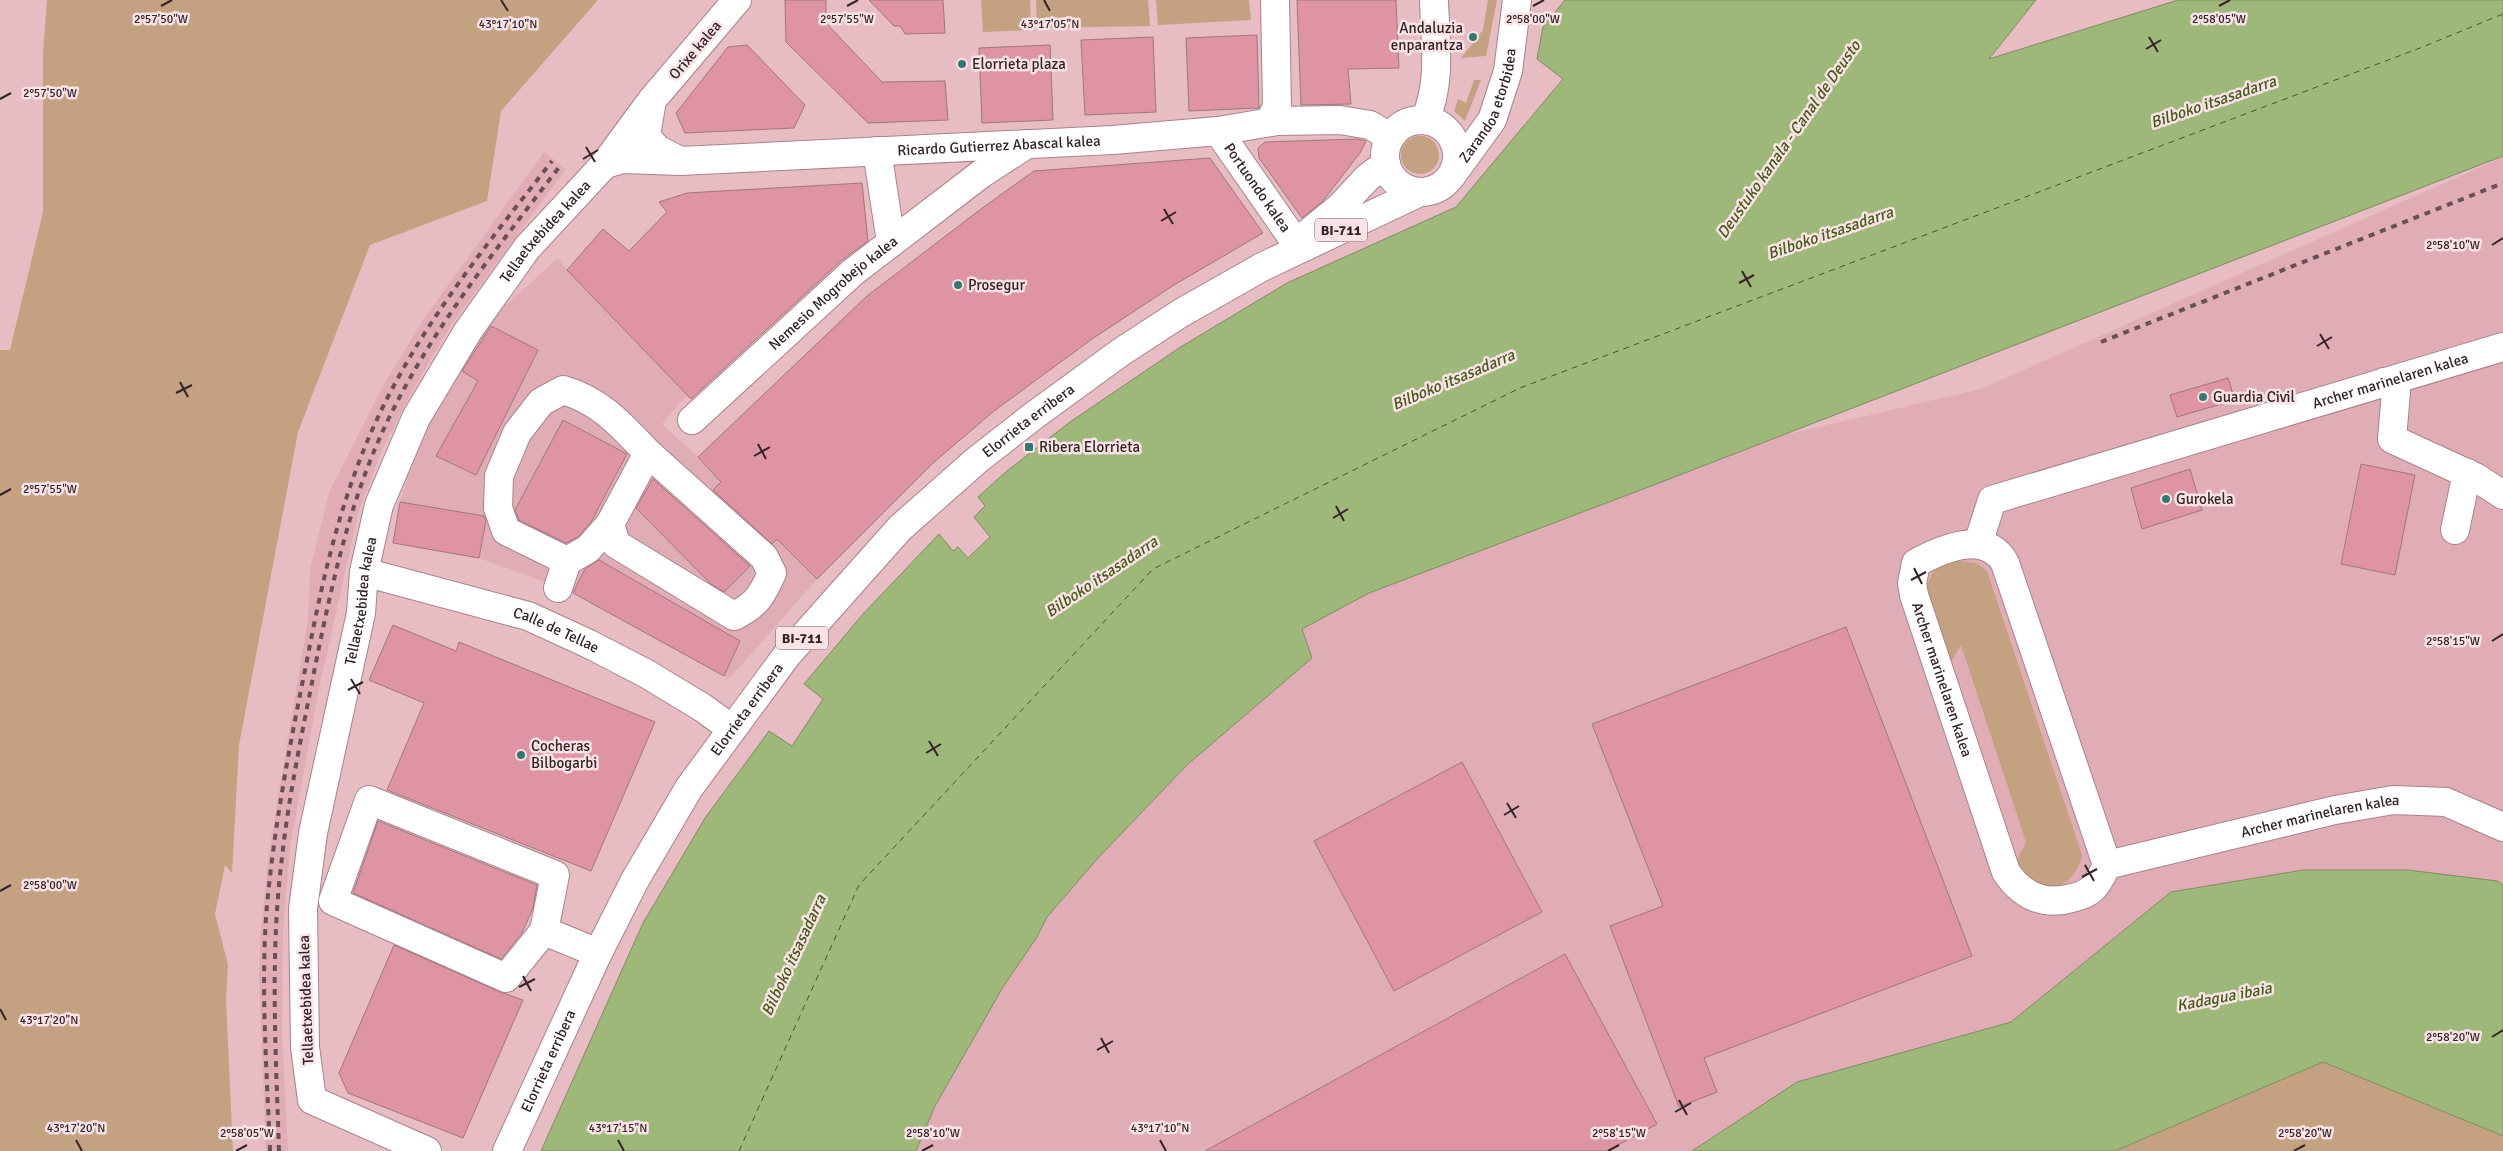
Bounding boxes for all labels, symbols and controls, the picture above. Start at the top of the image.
text: 2°57'50"W [134,12,188,27]
text: 2°57'55"W [820,12,874,27]
text: 2°58'00"W [1506,12,1560,27]
text: 2°58'05"W [2192,12,2246,27]
text: 43°17'10"N [479,17,537,32]
street label: Orixe kalea [665,17,725,83]
text: 43°17'05"N [1021,17,1079,32]
place label: Andaluzia enparantza [1391,19,1463,54]
marker: Andaluzia enparantza [1467,31,1479,43]
water label: Deustuko kanala - Canal de Deusto [1713,36,1865,242]
street label: Zarandoa etorbidea [1455,47,1520,166]
place label: Elorrieta plaza [972,55,1066,73]
marker: Elorrieta plaza [956,58,968,70]
water label: Bilboko itsasadarra [2148,71,2280,133]
text: 2°57'50"W [23,86,77,101]
street label: Ricardo Gutierrez Abascal kalea [897,132,1101,159]
street label: Portuondo kalea [1220,139,1295,236]
street label: Tellaetxebidea kalea [496,176,594,286]
water label: Bilboko itsasadarra [1765,202,1897,264]
road number: BI-711 [1315,218,1367,242]
street label: Nemesio Mogrobejo kalea [765,232,901,354]
text: 2°58'10"W [2426,238,2480,253]
place label: Prosegur [968,276,1026,294]
marker: Prosegur [952,279,964,291]
water label: Bilboko itsasadarra [1389,345,1519,415]
street label: Archer marinelaren kalea [2310,349,2471,413]
street label: Elorrieta erribera [979,380,1078,461]
place label: Guardia Civil [2213,388,2295,406]
marker: Guardia Civil [2197,391,2209,403]
place label: Ribera Elorrieta [1039,438,1140,456]
marker: Ribera Elorrieta [1023,441,1035,453]
text: 2°57'55"W [23,482,77,497]
place label: Gurokela [2176,490,2234,508]
marker: Gurokela [2160,493,2172,505]
water label: Bilboko itsasadarra [1041,531,1162,622]
street label: Tellaetxebidea kalea [341,535,381,667]
street label: Archer marinelaren kalea [1908,600,1976,759]
street label: Calle de Tellae [511,603,602,657]
road number: BI-711 [776,626,828,650]
text: 2°58'15"W [2426,634,2480,649]
street label: Elorrieta erribera [707,659,787,759]
place label: Cocheras Bilbogarbi [531,737,597,772]
marker: Cocheras Bilbogarbi [515,749,527,761]
street label: Archer marinelaren kalea [2239,791,2400,841]
text: 2°58'00"W [23,878,77,893]
water label: Bilboko itsasadarra [757,891,831,1019]
street label: Tellaetxebidea kalea [295,935,317,1065]
water label: Kadagua ibaia [2175,978,2274,1016]
street label: Elorrieta erribera [517,1007,580,1115]
text: 43°17'20"N [20,1013,78,1028]
text: 2°58'20"W [2426,1030,2480,1045]
text: 43°17'20"N [47,1121,105,1136]
text: 43°17'15"N [589,1121,647,1136]
text: 43°17'10"N [1131,1121,1189,1136]
text: 2°58'05"W [220,1126,274,1141]
text: 2°58'10"W [906,1126,960,1141]
text: 2°58'15"W [1592,1126,1646,1141]
text: 2°58'20"W [2278,1126,2332,1141]

